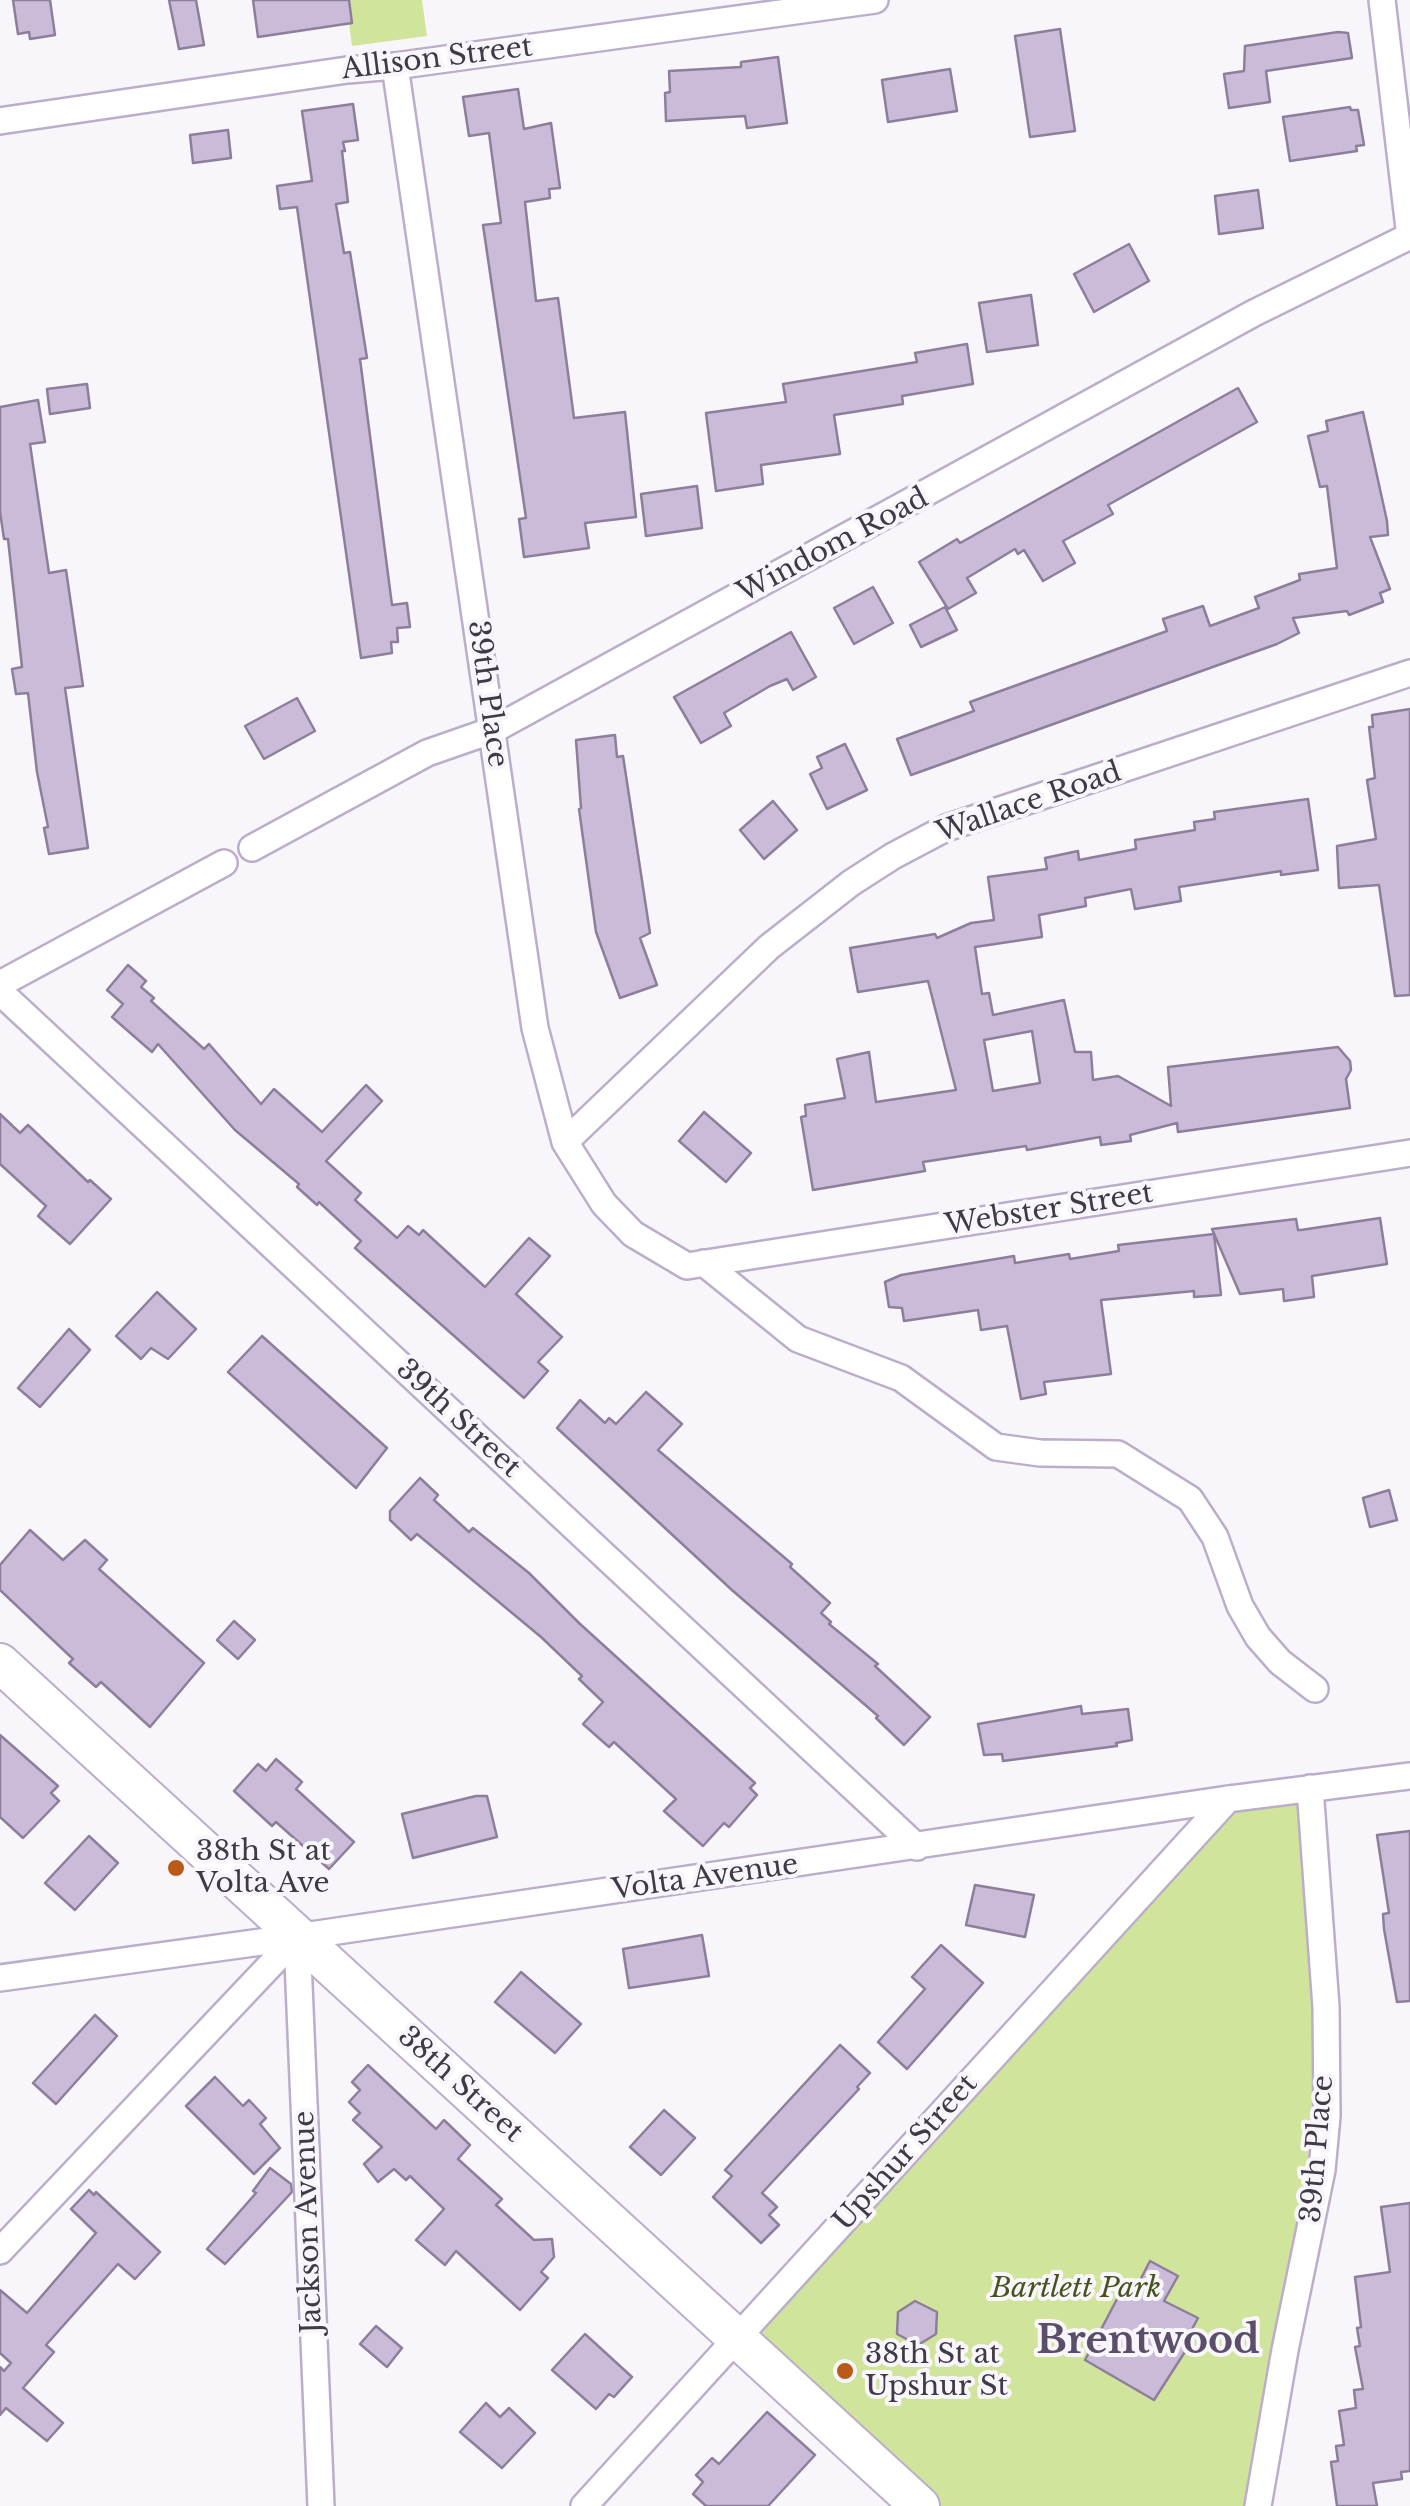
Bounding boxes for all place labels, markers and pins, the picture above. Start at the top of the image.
place label: 38th St at Volta Ave [196,1835,331,1901]
marker: 38th St at Volta Ave [165,1857,187,1879]
place label: 38th St at Upshur St [865,2338,1008,2404]
marker: 38th St at Upshur St [834,2360,856,2382]

